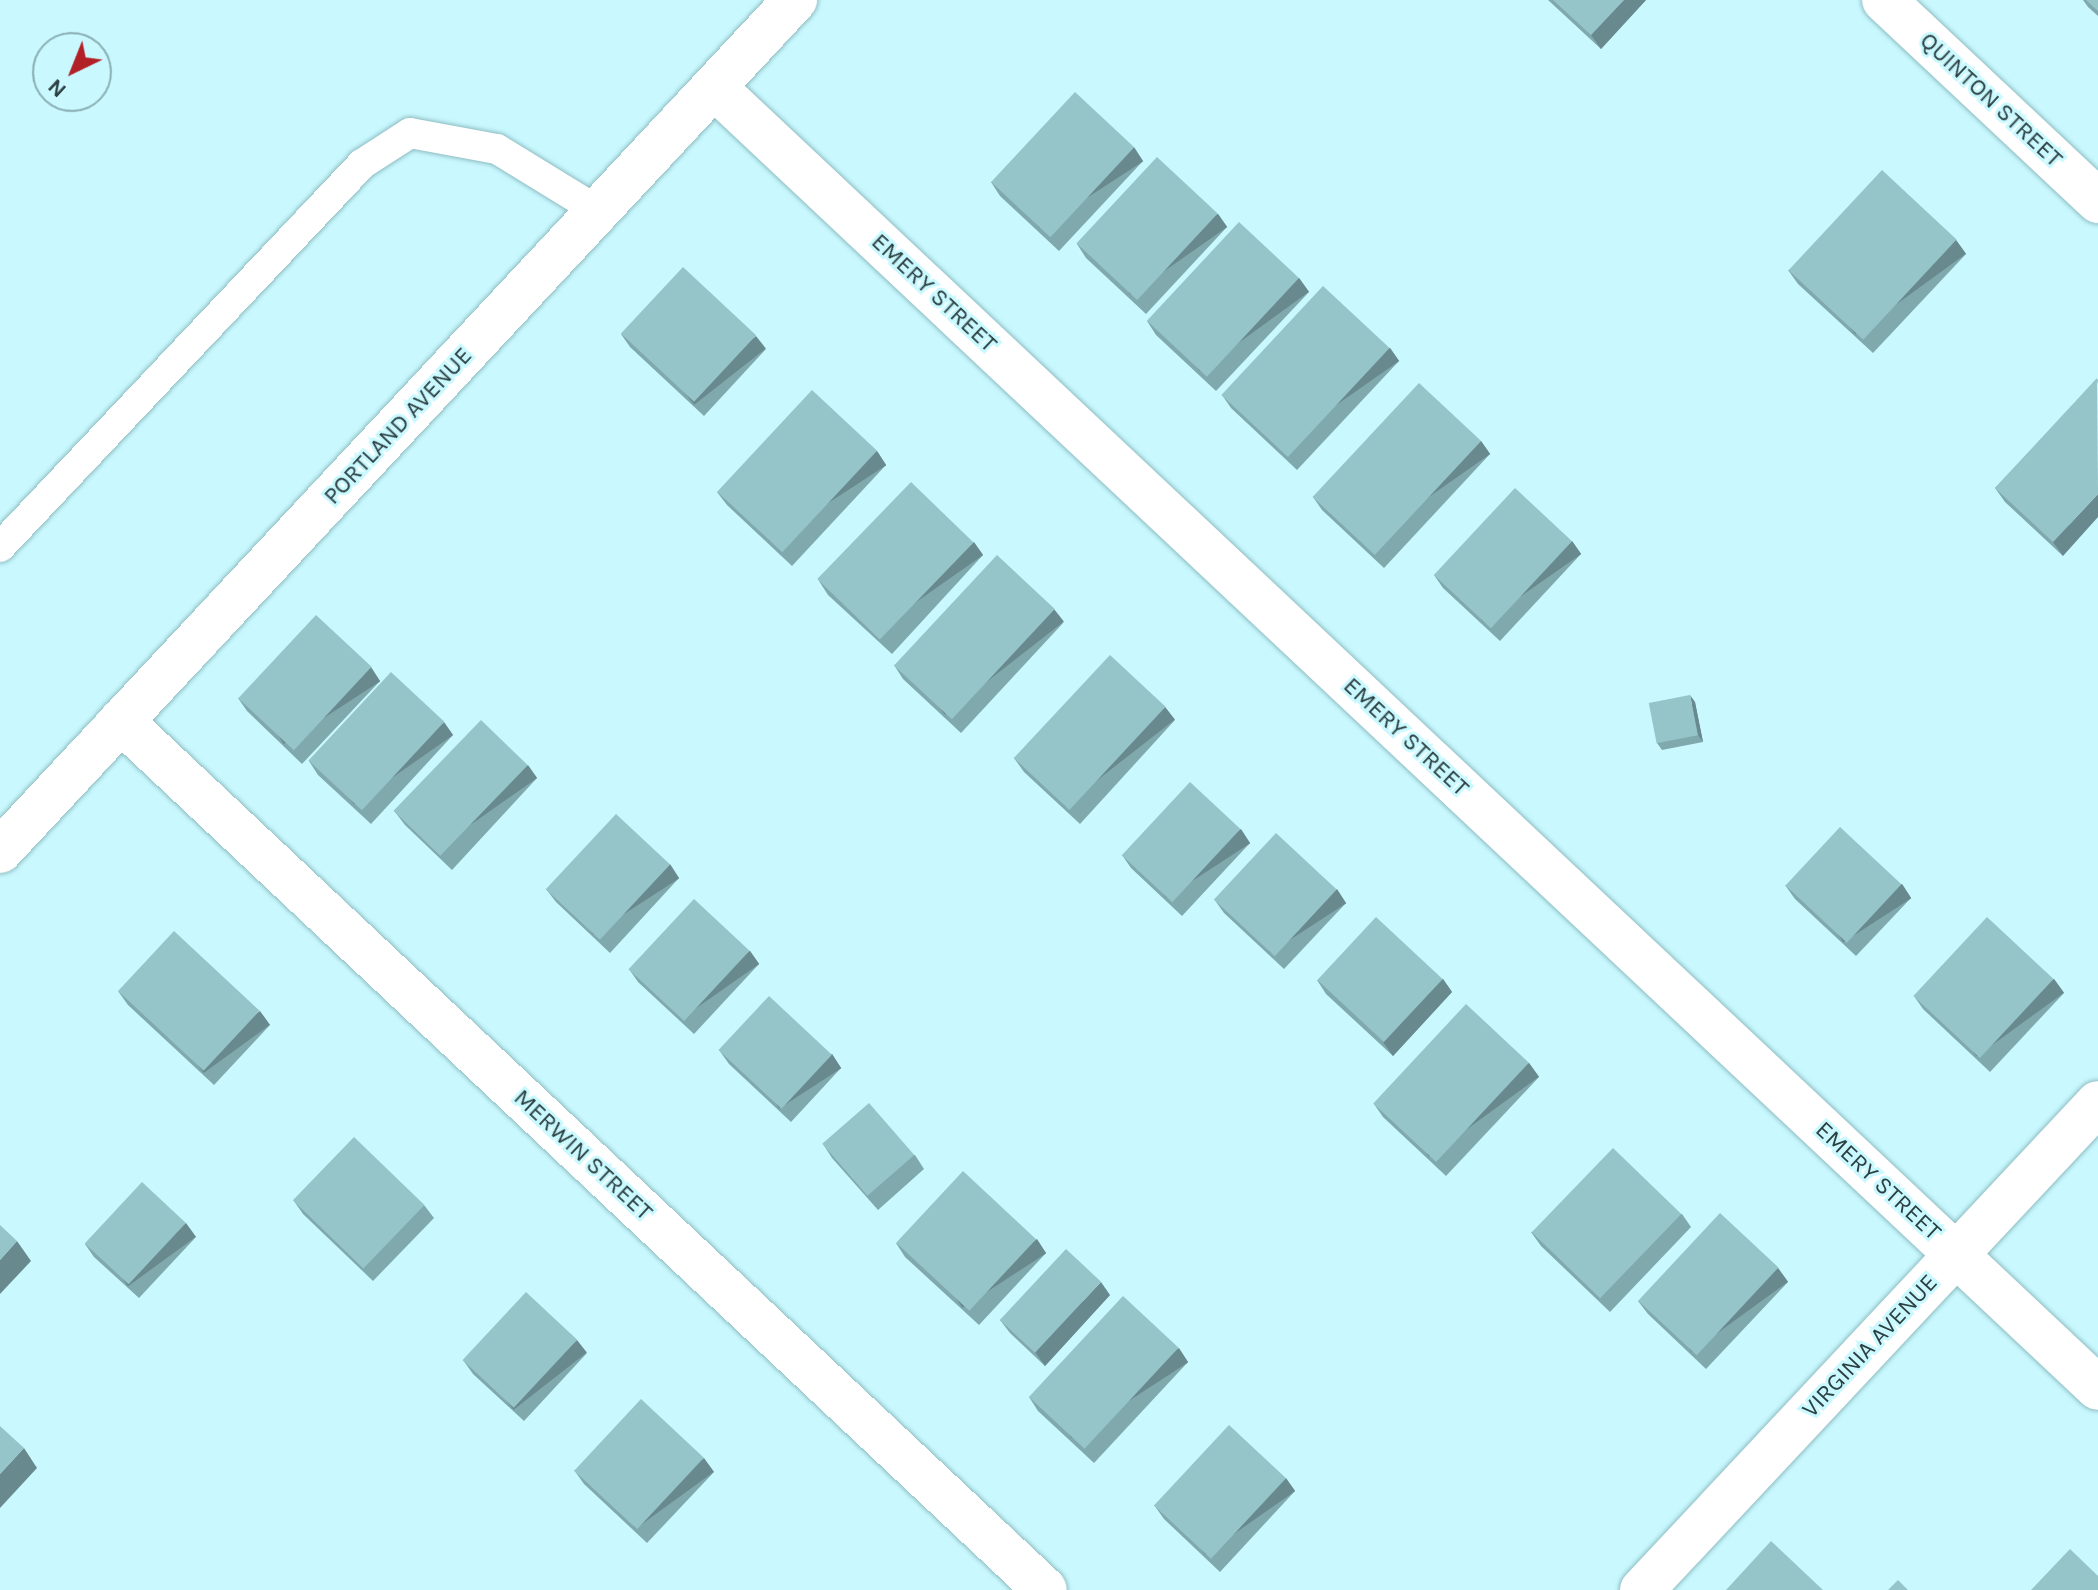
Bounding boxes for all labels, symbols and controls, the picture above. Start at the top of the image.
street label: QUINTON STREET [1914,27,2068,173]
north arrow [32,32,112,112]
text: N [42,73,72,103]
street label: EMERY STREET [865,228,1003,358]
street label: PORTLAND AVENUE [318,342,478,510]
street label: EMERY STREET [1337,672,1475,802]
street label: MERWIN STREET [508,1083,658,1227]
street label: EMERY STREET [1809,1116,1947,1246]
street label: VIRGINIA AVENUE [1796,1268,1944,1424]

